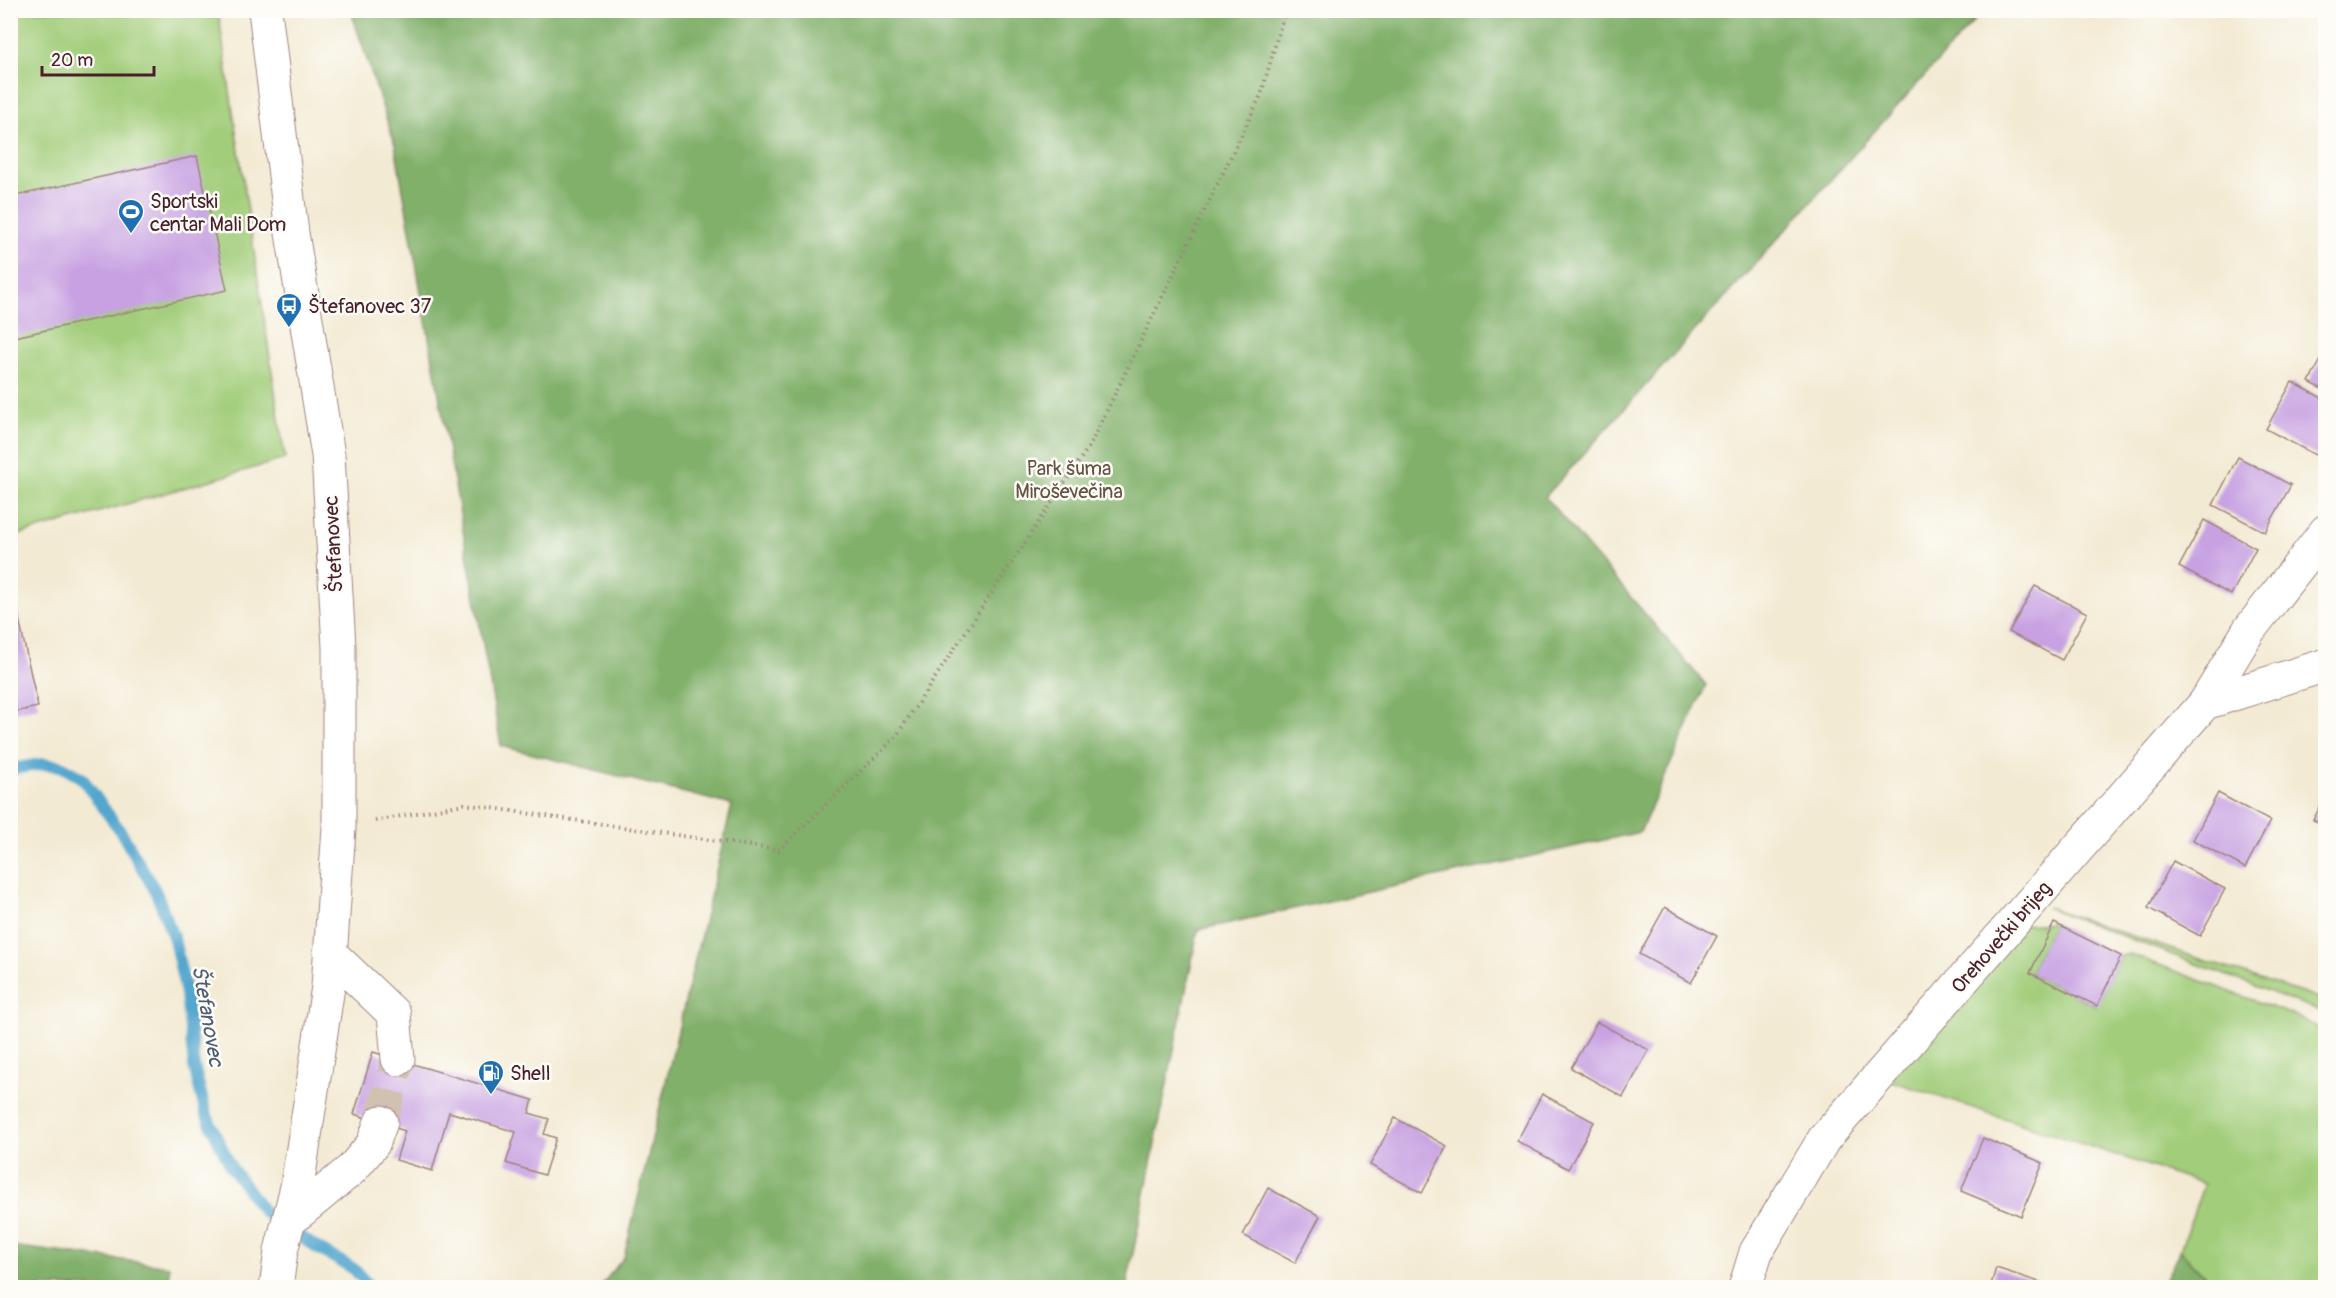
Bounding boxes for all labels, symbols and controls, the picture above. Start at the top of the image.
scale bar [42,39,154,77]
text: 20 m [51,49,93,72]
place label: Sportski centar Mali Dom [150,189,286,237]
sports icon: Sportski centar Mali Dom [116,197,146,235]
bus stop icon: Štefanovec 37 [274,291,304,329]
place label: Štefanovec 37 [308,293,432,319]
park label: Park šuma Miroševečina [1015,456,1123,504]
street label: Štefanovec [317,495,349,593]
street label: Orehovečki brijeg [1946,876,2057,998]
water label: Štefanovec [185,963,230,1070]
fuel station icon: Shell [476,1058,506,1096]
place label: Shell [510,1061,550,1086]

